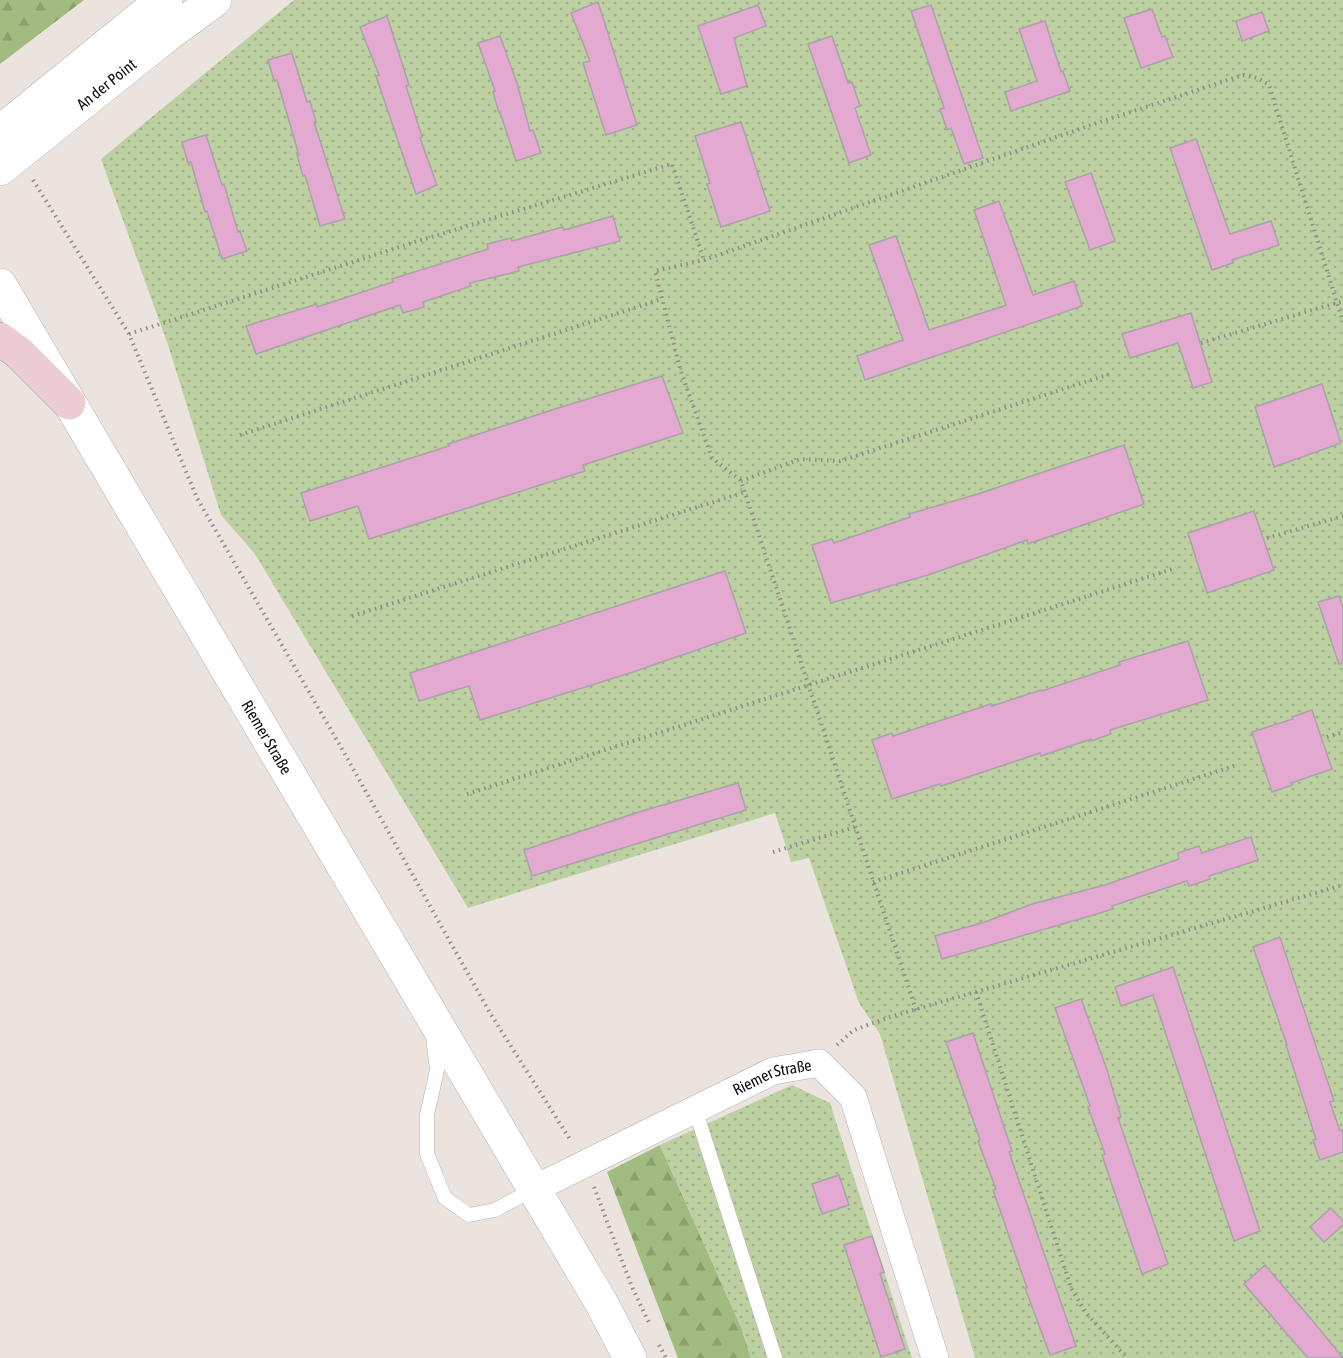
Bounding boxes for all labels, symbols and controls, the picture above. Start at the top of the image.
street label: An der Point [73,55,140,113]
street label: Riemer Straße [238,697,296,777]
street label: Riemer Straße [730,1055,813,1099]

